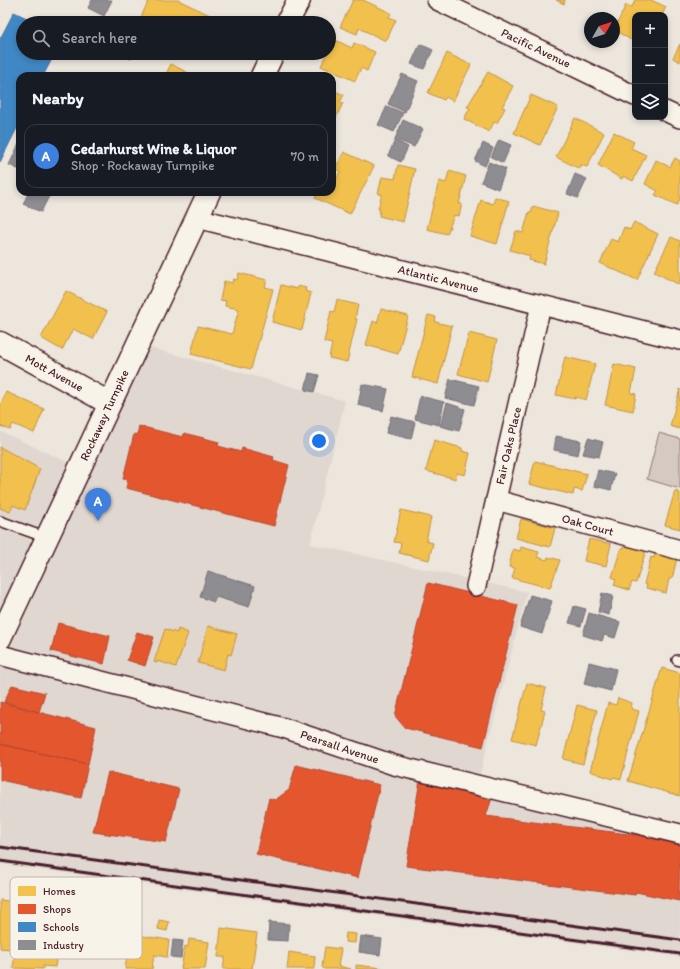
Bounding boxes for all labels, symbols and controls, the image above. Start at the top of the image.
north arrow [584,12,620,48]
map controls [632,12,668,120]
button: + [632,12,668,48]
search box [16,16,336,60]
street label: Pacific Avenue [499,25,573,71]
icon: search [30,27,52,49]
text: Search here [62,29,137,47]
button: − [632,48,668,84]
button: layers [632,84,668,120]
text: Nearby [32,88,84,108]
text: Cedarhurst Wine & Liquor [71,140,236,158]
text: A [42,149,50,164]
text: 70 m [291,149,319,164]
text: Shop · Rockaway Turnpike [71,158,214,173]
street label: Atlantic Avenue [397,262,480,296]
street label: Mott Avenue [23,351,86,395]
street label: Rockaway Turnpike [77,367,132,463]
street label: Fair Oaks Place [493,405,524,486]
your location [309,431,329,451]
pin: A [85,488,111,521]
street label: Oak Court [560,511,616,539]
street label: Pearsall Avenue [299,727,381,767]
legend [10,877,142,959]
text: Homes [43,885,76,898]
text: Shops [43,903,71,916]
text: Schools [43,921,79,934]
text: Industry [43,939,85,952]

